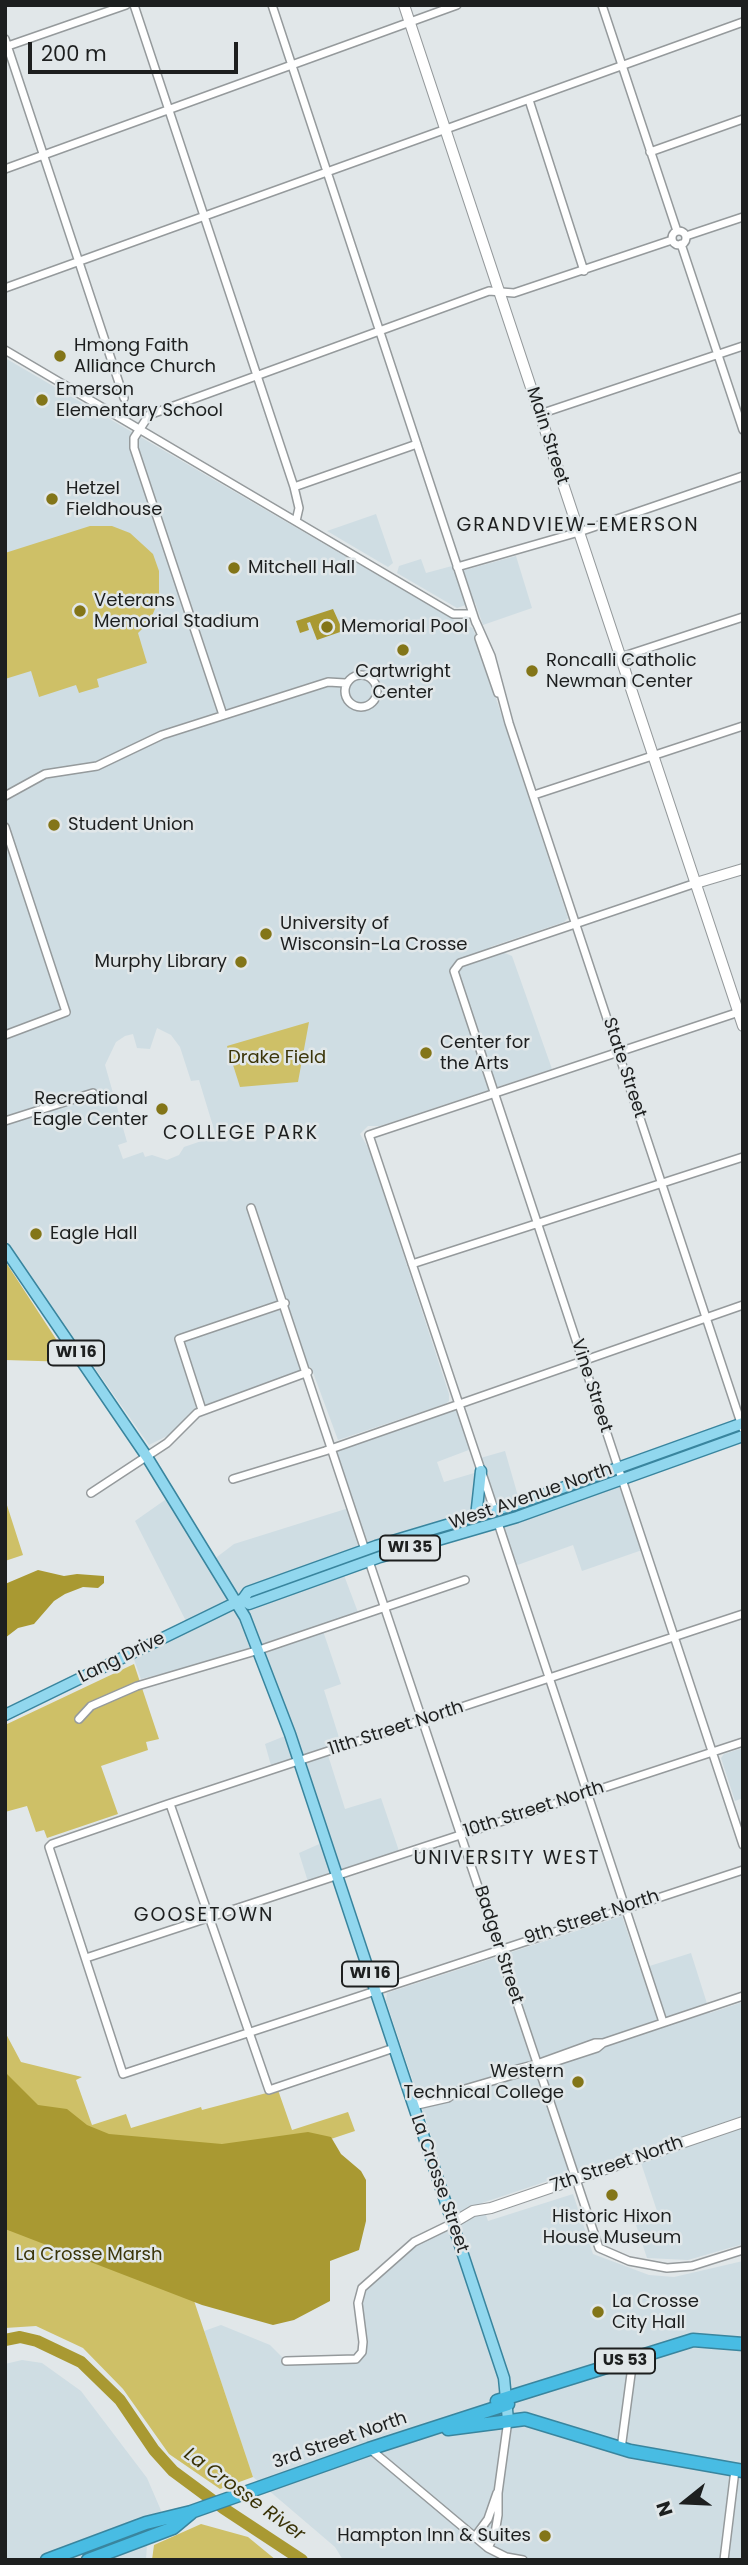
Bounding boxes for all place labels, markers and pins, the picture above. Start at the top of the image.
place label: Hmong Faith Alliance Church [74,335,216,378]
marker: Hmong Faith Alliance Church [52,348,68,364]
place label: Emerson Elementary School [56,379,223,422]
marker: Emerson Elementary School [34,392,50,408]
place label: Hetzel Fieldhouse [66,478,162,520]
marker: Hetzel Fieldhouse [44,491,60,507]
place label: Mitchell Hall [248,557,355,579]
marker: Mitchell Hall [226,560,242,576]
place label: Veterans Memorial Stadium [94,590,259,632]
marker: Veterans Memorial Stadium [72,603,88,619]
place label: Memorial Pool [341,616,468,638]
marker: Memorial Pool [319,619,335,635]
marker: Cartwright Center [395,642,411,658]
place label: Roncalli Catholic Newman Center [546,650,697,692]
place label: Cartwright Center [355,661,451,704]
marker: Roncalli Catholic Newman Center [524,663,540,679]
place label: Student Union [68,814,194,836]
marker: Student Union [46,817,62,833]
place label: University of Wisconsin-La Crosse [280,913,467,956]
marker: University of Wisconsin-La Crosse [258,926,274,942]
place label: Murphy Library [95,951,227,973]
marker: Murphy Library [233,954,249,970]
place label: Center for the Arts [440,1032,530,1074]
marker: Center for the Arts [418,1045,434,1061]
place label: Recreational Eagle Center [33,1088,148,1130]
marker: Recreational Eagle Center [154,1101,170,1117]
place label: Eagle Hall [50,1223,137,1245]
marker: Eagle Hall [28,1226,44,1242]
place label: Western Technical College [404,2061,564,2104]
marker: Western Technical College [570,2074,586,2090]
marker: Historic Hixon House Museum [604,2187,620,2203]
place label: Historic Hixon House Museum [543,2206,681,2248]
place label: La Crosse City Hall [612,2291,699,2334]
marker: La Crosse City Hall [590,2304,606,2320]
place label: Hampton Inn & Suites [337,2525,531,2547]
marker: Hampton Inn & Suites [537,2528,553,2544]

